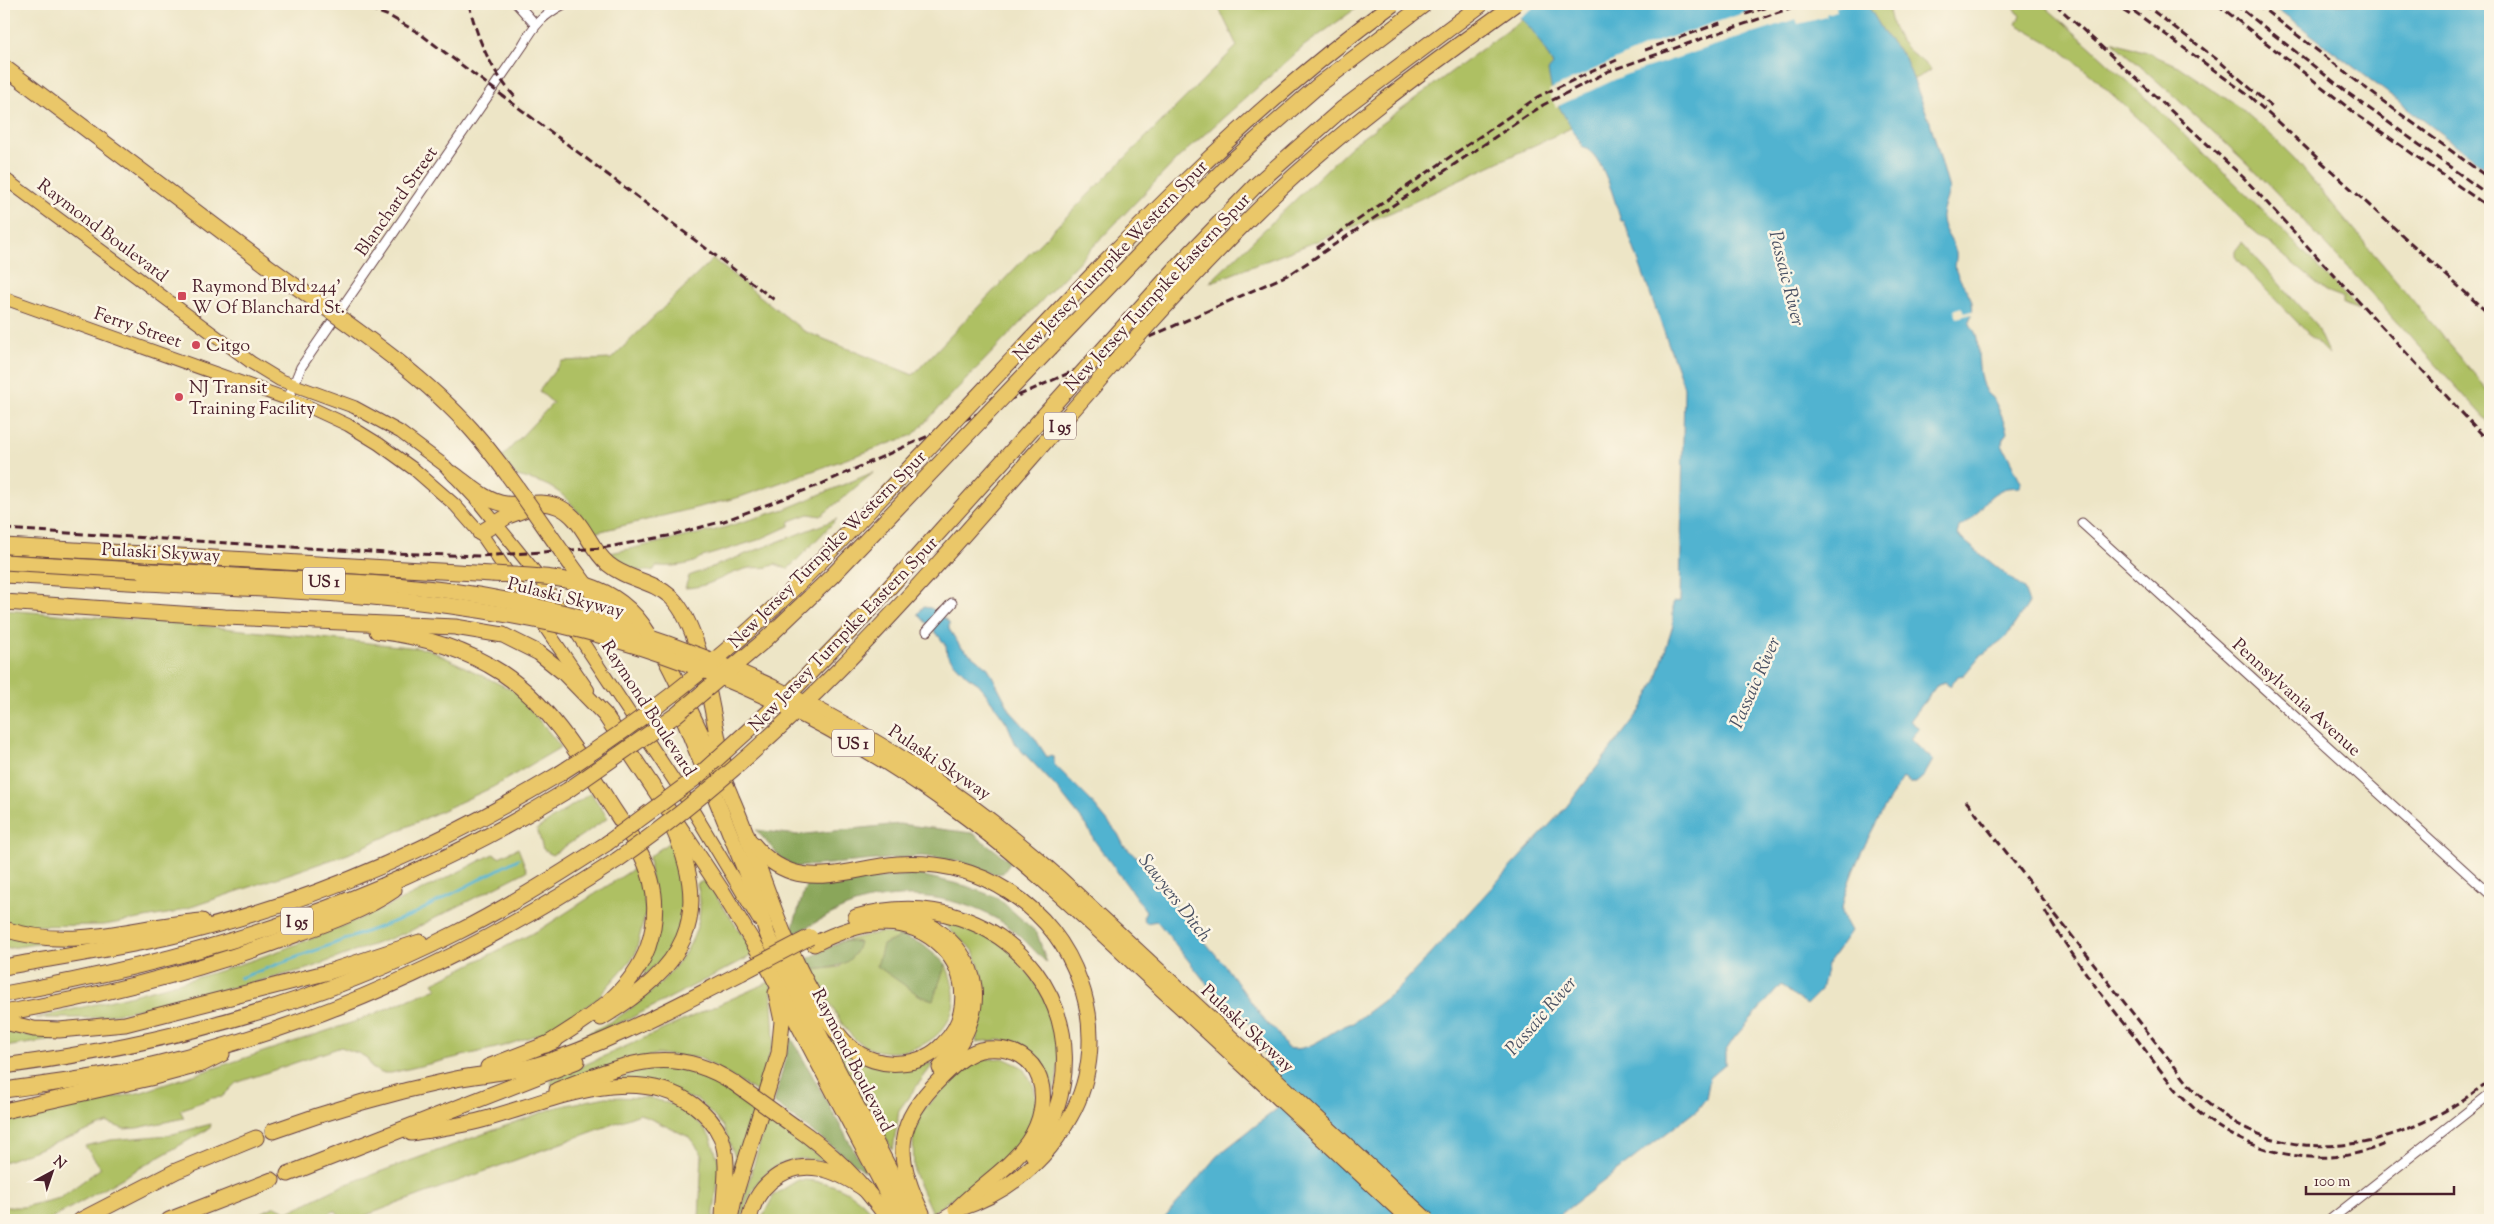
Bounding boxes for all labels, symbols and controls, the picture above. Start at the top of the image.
street label: Blanchard Street [350,142,445,262]
street label: New Jersey Turnpike Western Spur [1008,155,1215,368]
street label: Raymond Boulevard [31,174,173,289]
street label: New Jersey Turnpike Eastern Spur [1059,188,1258,398]
water label: Passaic River [1761,228,1811,329]
place label: Raymond Blvd 244' W Of Blanchard St. [192,275,345,322]
marker: Raymond Blvd 244' W Of Blanchard St. [176,290,188,302]
street label: Ferry Street [90,302,185,356]
place label: Citgo [206,334,250,360]
marker: Citgo [190,339,202,351]
place label: NJ Transit Training Facility [189,376,315,423]
marker: NJ Transit Training Facility [173,391,185,403]
road number: I 95 [1044,412,1076,440]
street label: New Jersey Turnpike Western Spur [724,445,933,655]
street label: New Jersey Turnpike Eastern Spur [744,532,945,739]
street label: Pulaski Skyway [101,538,221,570]
road number: US 1 [303,568,345,594]
street label: Pulaski Skyway [505,572,626,626]
water label: Passaic River [1724,633,1789,733]
street label: Pennsylvania Avenue [2225,633,2366,764]
street label: Raymond Boulevard [593,636,701,782]
street label: Pulaski Skyway [882,720,996,808]
road number: US 1 [832,730,874,756]
water label: Sawyers Ditch [1131,849,1217,949]
road number: I 95 [281,908,313,934]
water label: Passaic River [1500,971,1584,1062]
street label: Pulaski Skyway [1194,979,1299,1080]
street label: Raymond Boulevard [804,985,899,1137]
north arrow [28,1146,78,1196]
text: N [48,1152,70,1175]
scale bar [2306,1164,2454,1196]
text: 100 m [2314,1172,2351,1193]

